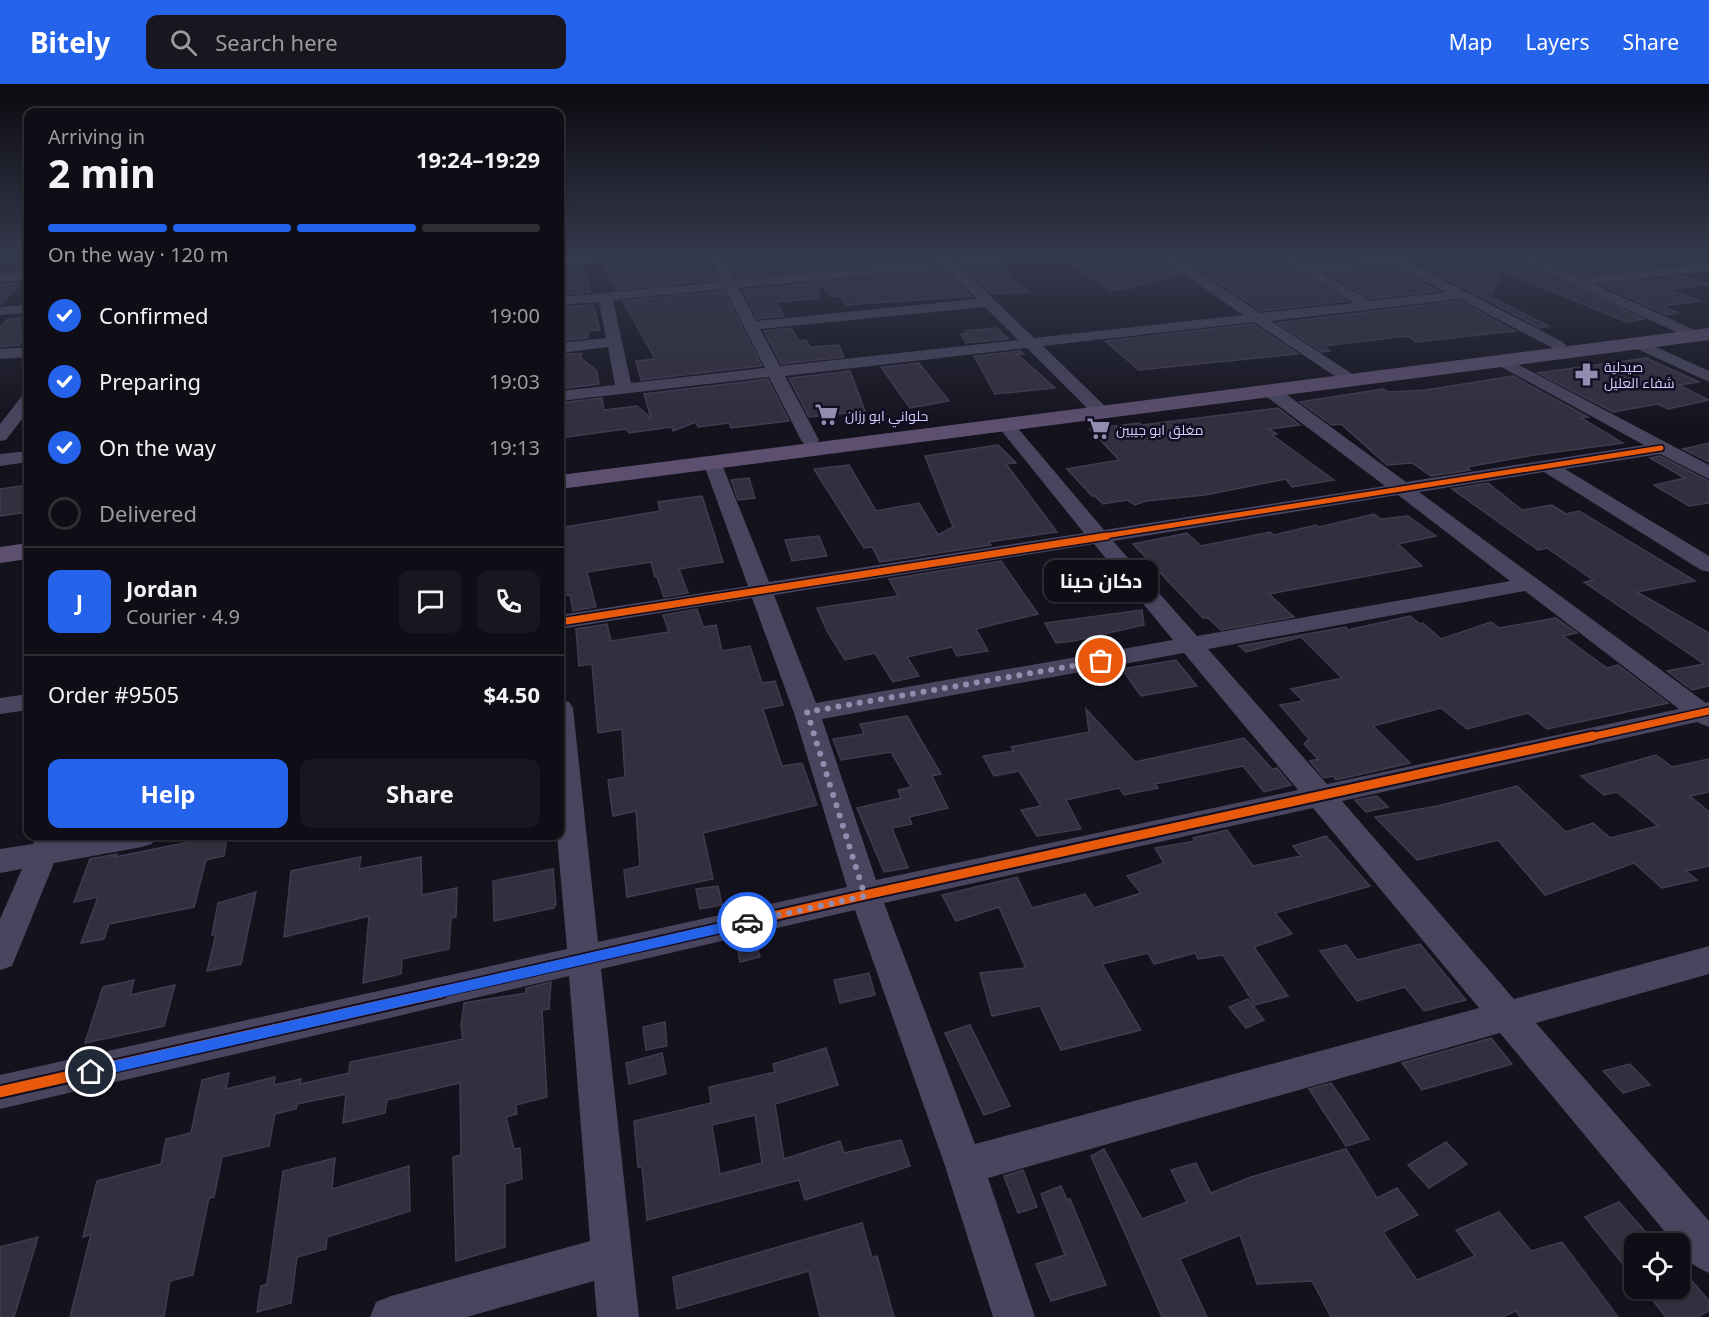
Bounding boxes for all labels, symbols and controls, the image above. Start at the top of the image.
search box [146,15,566,69]
text: Bitely [30,23,110,61]
icon: search [167,26,200,59]
text: Search here [215,27,338,57]
text: Map [1449,28,1493,56]
text: Layers [1526,28,1590,56]
text: Share [1623,28,1679,56]
text: Arriving in [48,123,145,150]
text: 19:24–19:29 [416,144,540,174]
text: 2 min [48,146,155,199]
text: On the way · 120 m [48,241,228,268]
icon: check [48,299,81,332]
text: Confirmed [99,300,209,330]
text: 19:00 [489,302,540,329]
place label: صيدلية شفاء العليل [1604,357,1675,392]
pharmacy icon: صيدلية شفاء العليل [1573,361,1599,387]
icon: check [48,365,81,398]
text: Preparing [99,366,201,396]
text: 19:03 [489,368,540,395]
supermarket icon: حلواني ابو رزان [814,402,840,428]
place label: حلواني ابو رزان [845,406,928,428]
supermarket icon: مغلق ابو جيبين [1085,416,1111,442]
place label: مغلق ابو جيبين [1116,420,1204,439]
icon: check [48,431,81,464]
text: On the way [99,432,216,462]
text: 19:13 [489,434,540,461]
text: Delivered [99,498,197,528]
callout: دكان حينا [1044,559,1158,601]
text: دكان حينا [1060,567,1142,594]
button: chat [399,570,462,633]
button: phone [477,570,540,633]
text: Jordan [126,573,198,603]
text: J [76,586,83,616]
text: Courier · 4.9 [126,603,240,630]
pin [1075,635,1126,686]
icon: bag [1084,644,1117,677]
text: Order #9505 [48,679,179,709]
text: $4.50 [483,679,540,709]
button: Help [48,759,288,828]
button: Share [300,759,540,828]
courier [717,892,777,952]
icon: car [731,906,764,939]
pin [65,1046,116,1097]
icon: home [74,1055,107,1088]
map controls [1624,1233,1690,1299]
button: locate [1624,1233,1690,1299]

